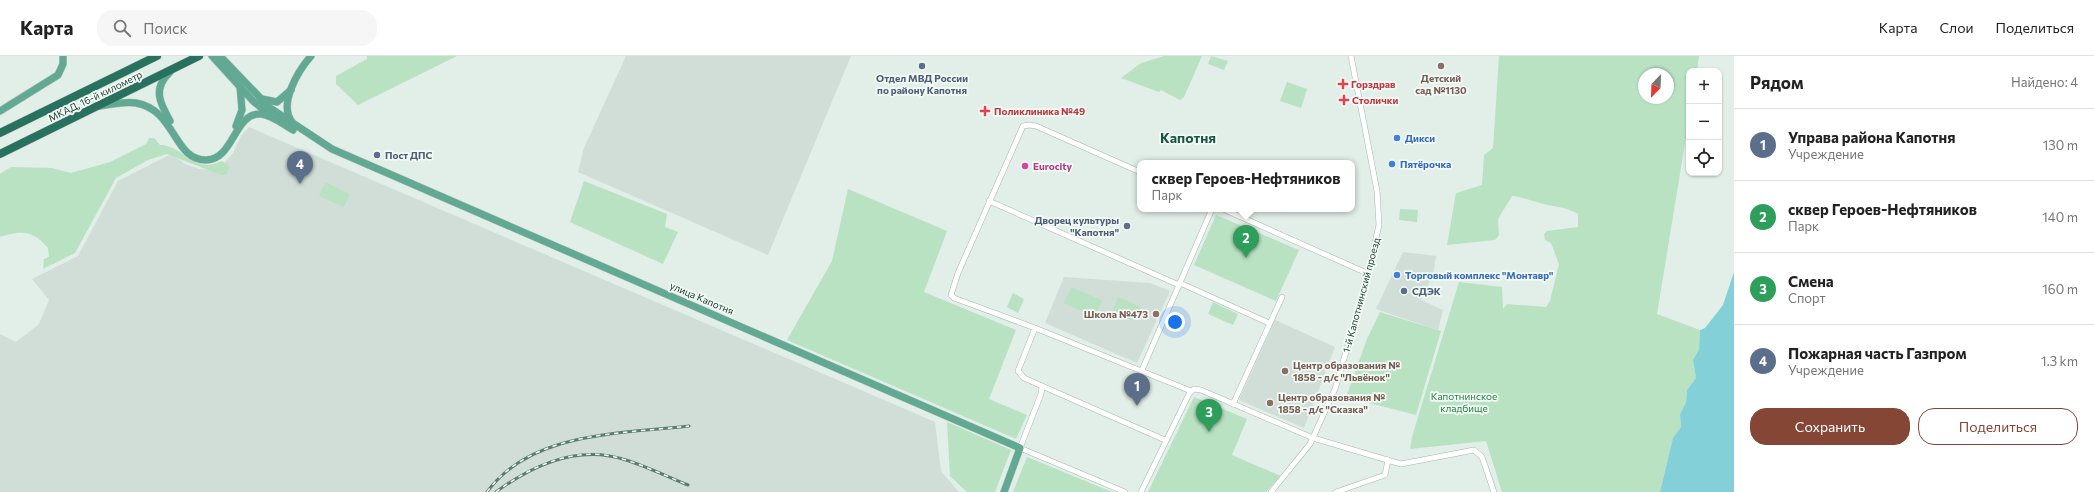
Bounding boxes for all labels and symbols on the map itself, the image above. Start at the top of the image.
marker: Отдел МВД России по району Капотня [917,61,927,71]
marker: Детский сад №1130 [1436,61,1446,71]
street label: МКАД, 16-й километр [46,68,144,124]
north arrow [1638,68,1674,104]
place label: Отдел МВД России по району Капотня [876,72,968,96]
place label: Детский сад №1130 [1415,72,1467,96]
place label: Горздрав [1351,78,1396,90]
marker: Горздрав [1338,79,1348,89]
place label: Столички [1352,94,1398,106]
marker: Столички [1339,95,1349,105]
marker: Поликлиника №49 [979,105,991,117]
place label: Поликлиника №49 [994,105,1085,117]
district label: Капотня [1160,129,1216,146]
place label: Дикси [1405,132,1435,144]
marker: Дикси [1392,133,1402,143]
place label: Пост ДПС [385,149,433,161]
marker: Пост ДПС [372,150,382,160]
pin: 4 [287,151,313,184]
place label: Пятёрочка [1400,158,1451,170]
marker: Пятёрочка [1387,159,1397,169]
place label: Eurocity [1033,160,1072,172]
marker: Eurocity [1020,161,1030,171]
place label: Дворец культуры "Капотня" [1034,214,1119,238]
marker: Дворец культуры "Капотня" [1122,221,1132,231]
pin: 2 [1233,225,1259,258]
street label: 1-й Капотнинский проезд [1340,236,1382,354]
place label: Торговый комплекс "Монтавр" [1405,269,1553,281]
marker: Торговый комплекс "Монтавр" [1392,270,1402,280]
street label: улица Капотня [668,279,736,317]
place label: СДЭК [1412,285,1441,297]
marker: СДЭК [1399,286,1409,296]
place label: Школа №473 [1084,308,1148,320]
marker: Школа №473 [1151,309,1161,319]
your location [1165,312,1185,332]
place label: Центр образования № 1858 - д/с "Львёнок" [1293,359,1400,383]
marker: Центр образования № 1858 - д/с "Львёнок" [1280,366,1290,376]
pin: 1 [1124,373,1150,406]
park label: Капотнинское кладбище [1431,390,1497,414]
place label: Центр образования № 1858 - д/с "Сказка" [1278,391,1385,415]
marker: Центр образования № 1858 - д/с "Сказка" [1265,398,1275,408]
pin: 3 [1196,399,1222,432]

